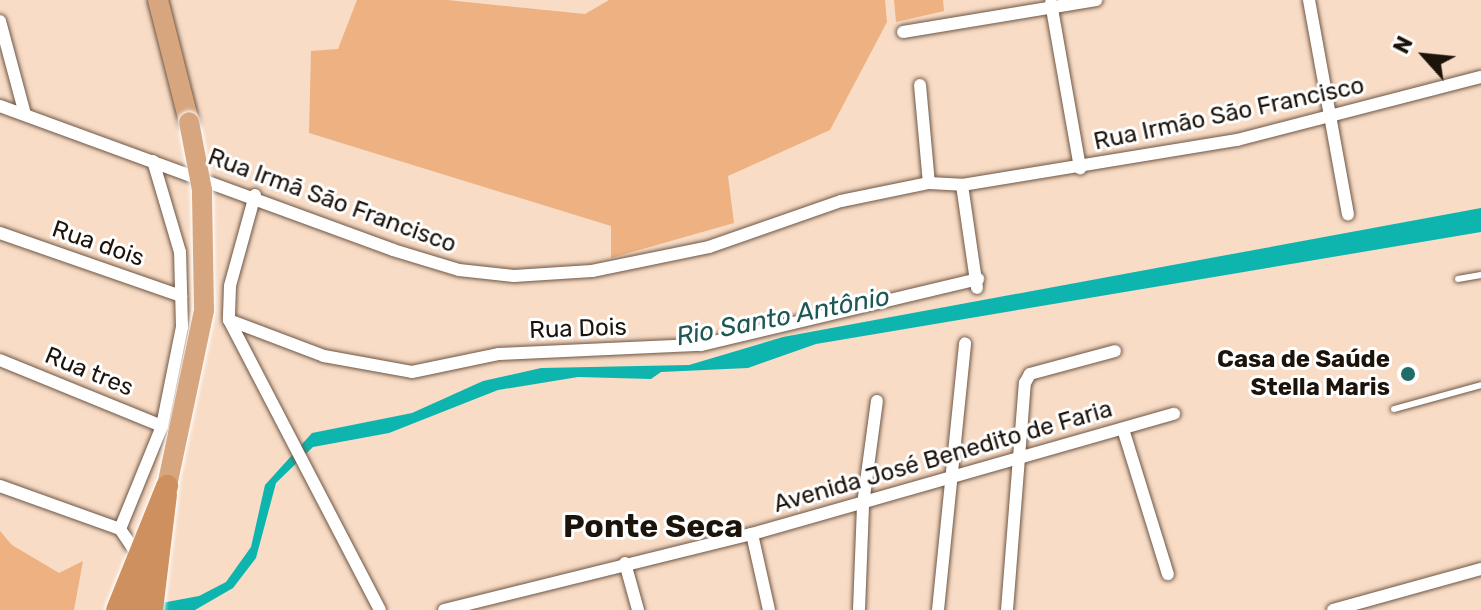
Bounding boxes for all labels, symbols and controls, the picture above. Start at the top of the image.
north arrow [1385,16,1465,96]
text: N [1388,32,1419,58]
street label: Rua Irmão São Francisco [1091,71,1367,157]
street label: Rua Irmã São Francisco [204,143,460,259]
street label: Rua dois [48,215,148,273]
water label: Rio Santo Antônio [673,281,893,353]
street label: Rua Dois [529,313,627,345]
street label: Rua tres [40,341,138,403]
place label: Casa de Saúde Stella Maris [1217,346,1390,402]
marker: Casa de Saúde Stella Maris [1397,363,1419,385]
street label: Avenida José Benedito de Faria [770,395,1116,519]
district label: Ponte Seca [563,507,743,545]

